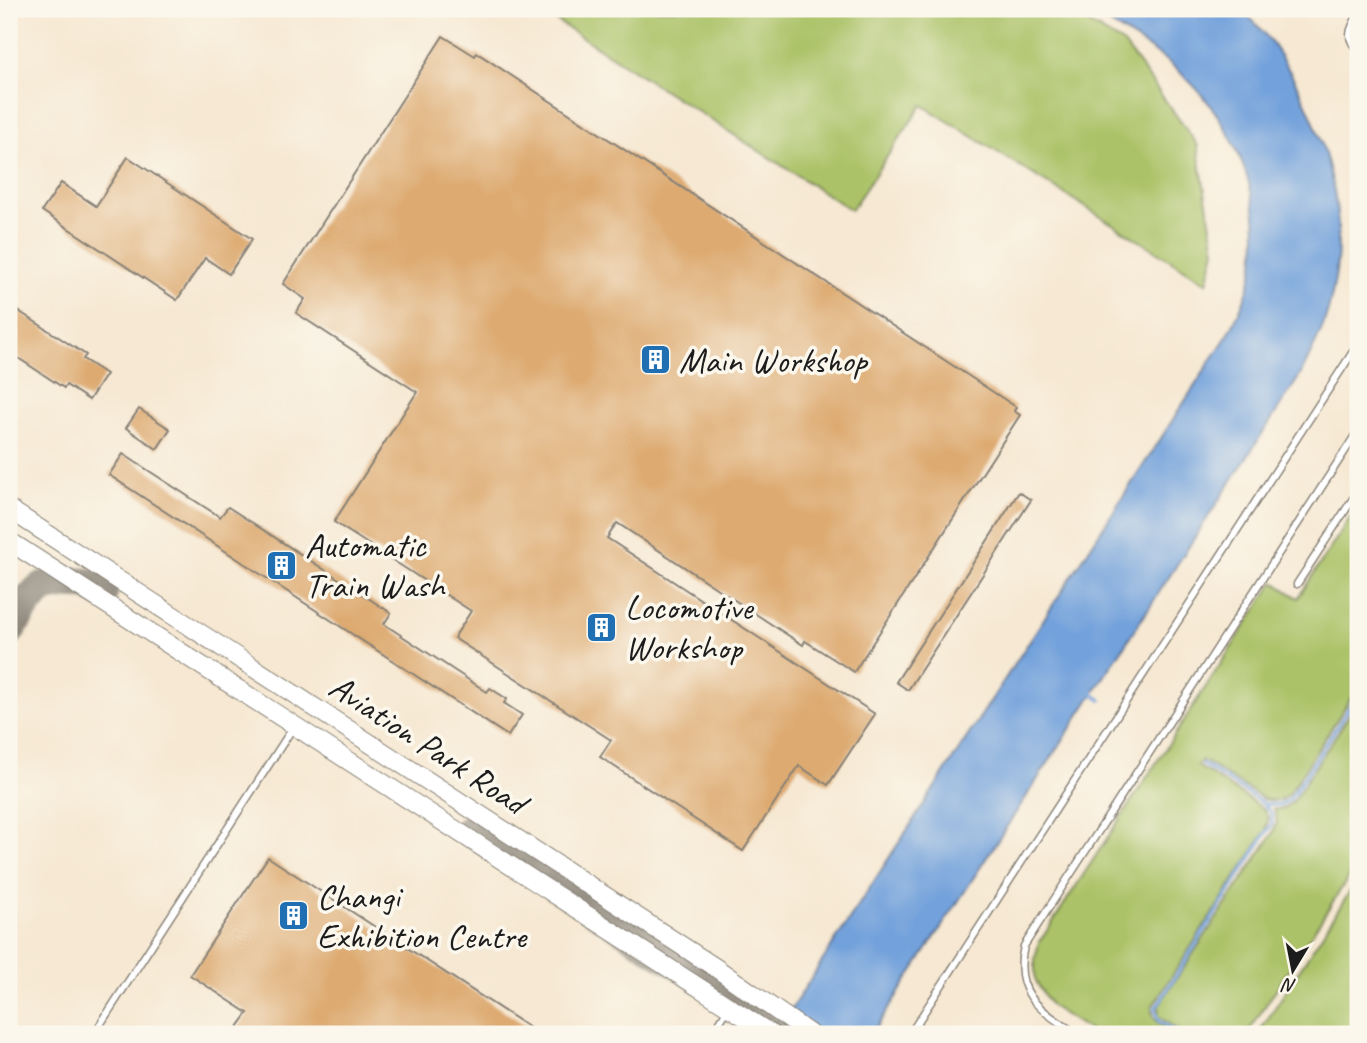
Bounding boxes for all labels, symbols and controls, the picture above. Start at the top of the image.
place label: Main Workshop [679,338,869,383]
building icon: Main Workshop [639,343,673,377]
place label: Automatic Train Wash [305,523,446,608]
building icon: Automatic Train Wash [265,548,299,582]
place label: Locomotive Workshop [625,585,755,670]
building icon: Locomotive Workshop [585,610,619,644]
street label: Aviation Park Road [321,664,539,828]
place label: Changi Exhibition Centre [317,874,529,959]
building icon: Changi Exhibition Centre [277,899,311,933]
north arrow [1258,934,1328,1004]
text: N [1279,972,1298,999]

